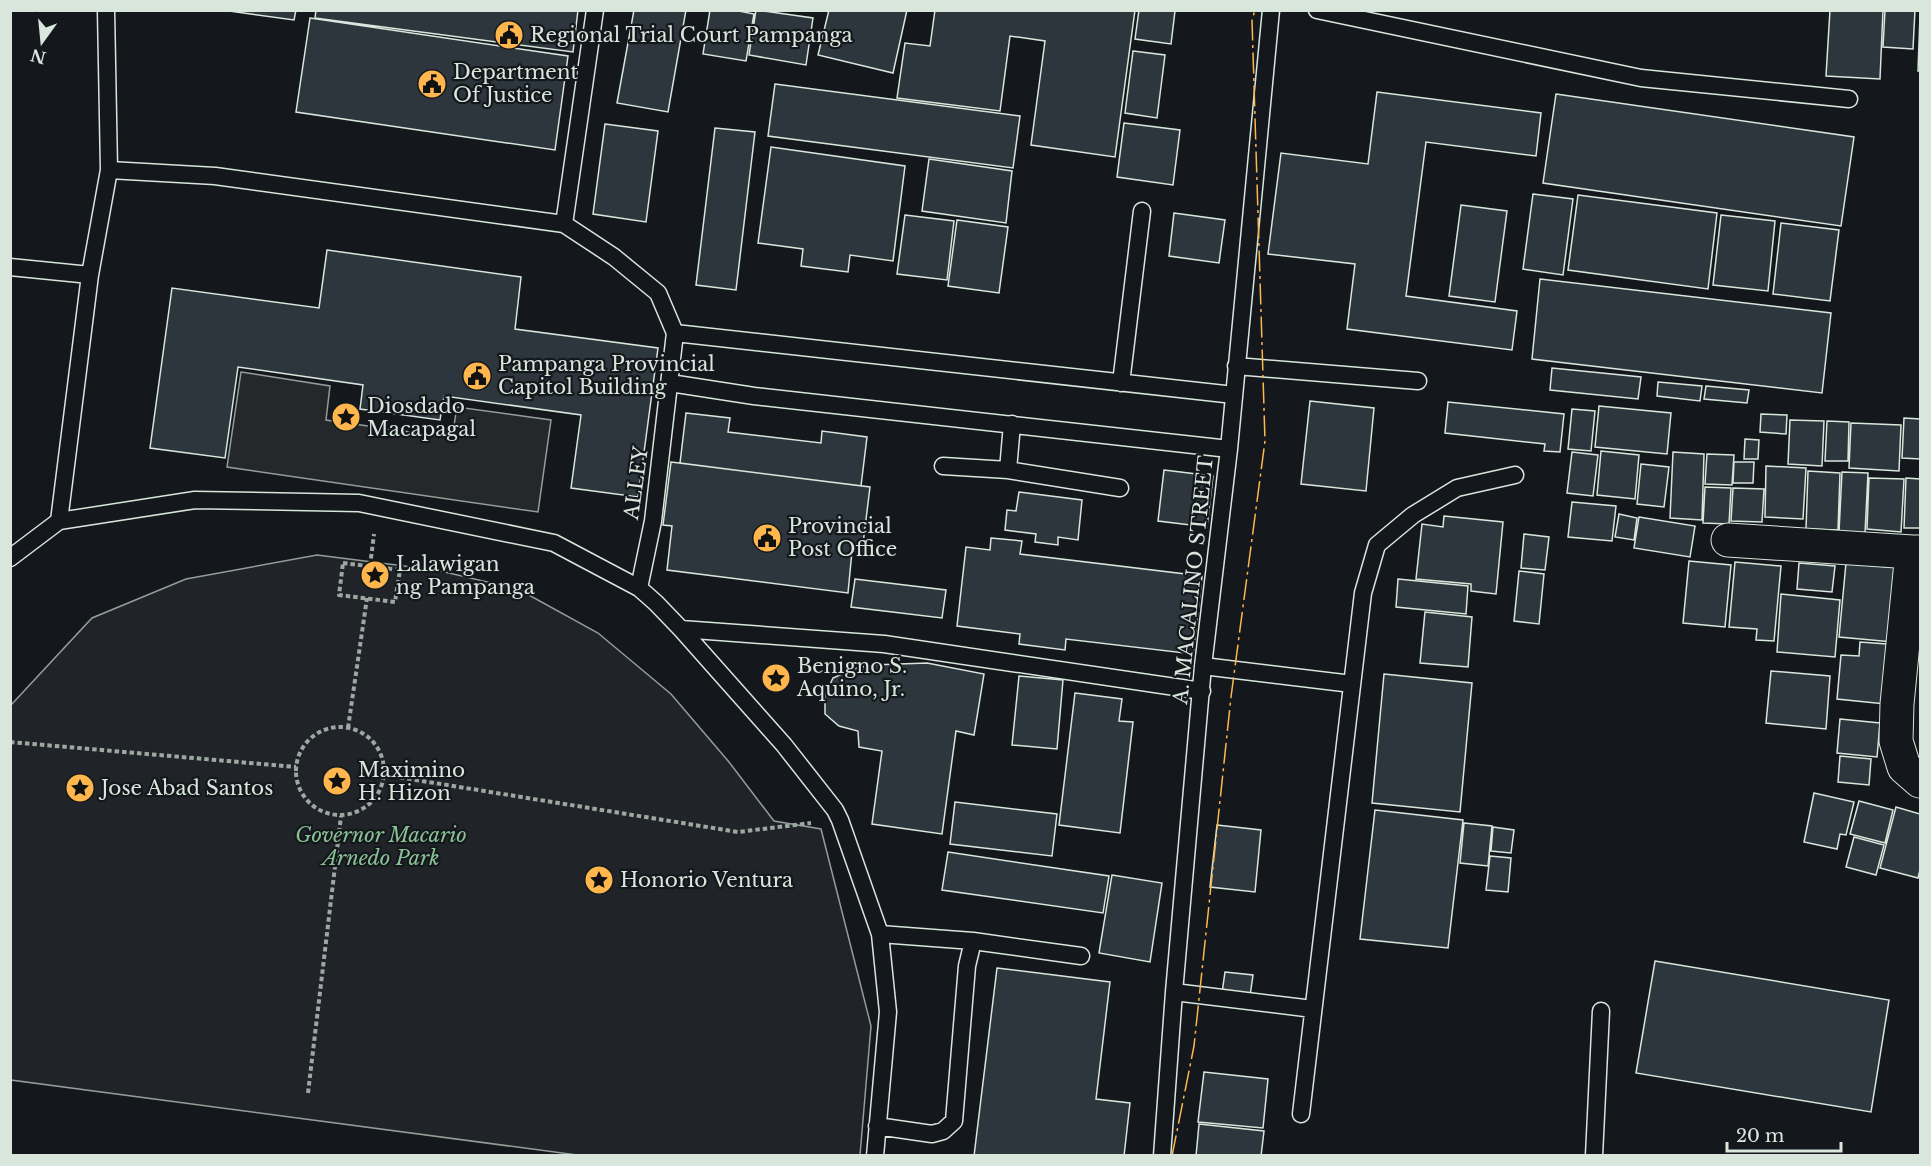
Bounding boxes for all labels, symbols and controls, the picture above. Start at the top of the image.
north arrow [12,12,72,72]
public building icon: Regional Trial Court Pampanga [493,19,525,51]
place label: Regional Trial Court Pampanga [530,23,854,47]
text: N [28,45,48,68]
place label: Department Of Justice [453,60,579,107]
public building icon: Department Of Justice [416,68,448,100]
place label: Pampanga Provincial Capitol Building [498,352,715,399]
public building icon: Pampanga Provincial Capitol Building [461,360,493,392]
place label: Diosdado Macapagal [367,394,476,441]
place icon: Diosdado Macapagal [330,401,362,433]
street label: ALLEY [619,445,653,522]
street label: A. MACALINO STREET [1168,455,1218,706]
place label: Provincial Post Office [788,514,897,561]
public building icon: Provincial Post Office [751,522,783,554]
place label: Lalawigan ng Pampanga [396,552,536,599]
place icon: Lalawigan ng Pampanga [359,559,391,591]
place label: Benigno S. Aquino, Jr. [796,654,907,701]
place icon: Benigno S. Aquino, Jr. [760,662,792,694]
place label: Maximino H. Hizon [358,758,465,805]
place icon: Maximino H. Hizon [321,765,353,797]
place icon: Jose Abad Santos [64,772,96,804]
place label: Jose Abad Santos [98,776,273,800]
park label: Governor Macario Arnedo Park [295,823,467,870]
place icon: Honorio Ventura [583,864,615,896]
place label: Honorio Ventura [620,868,794,892]
scale bar [1727,1115,1841,1153]
text: 20 m [1736,1125,1784,1147]

